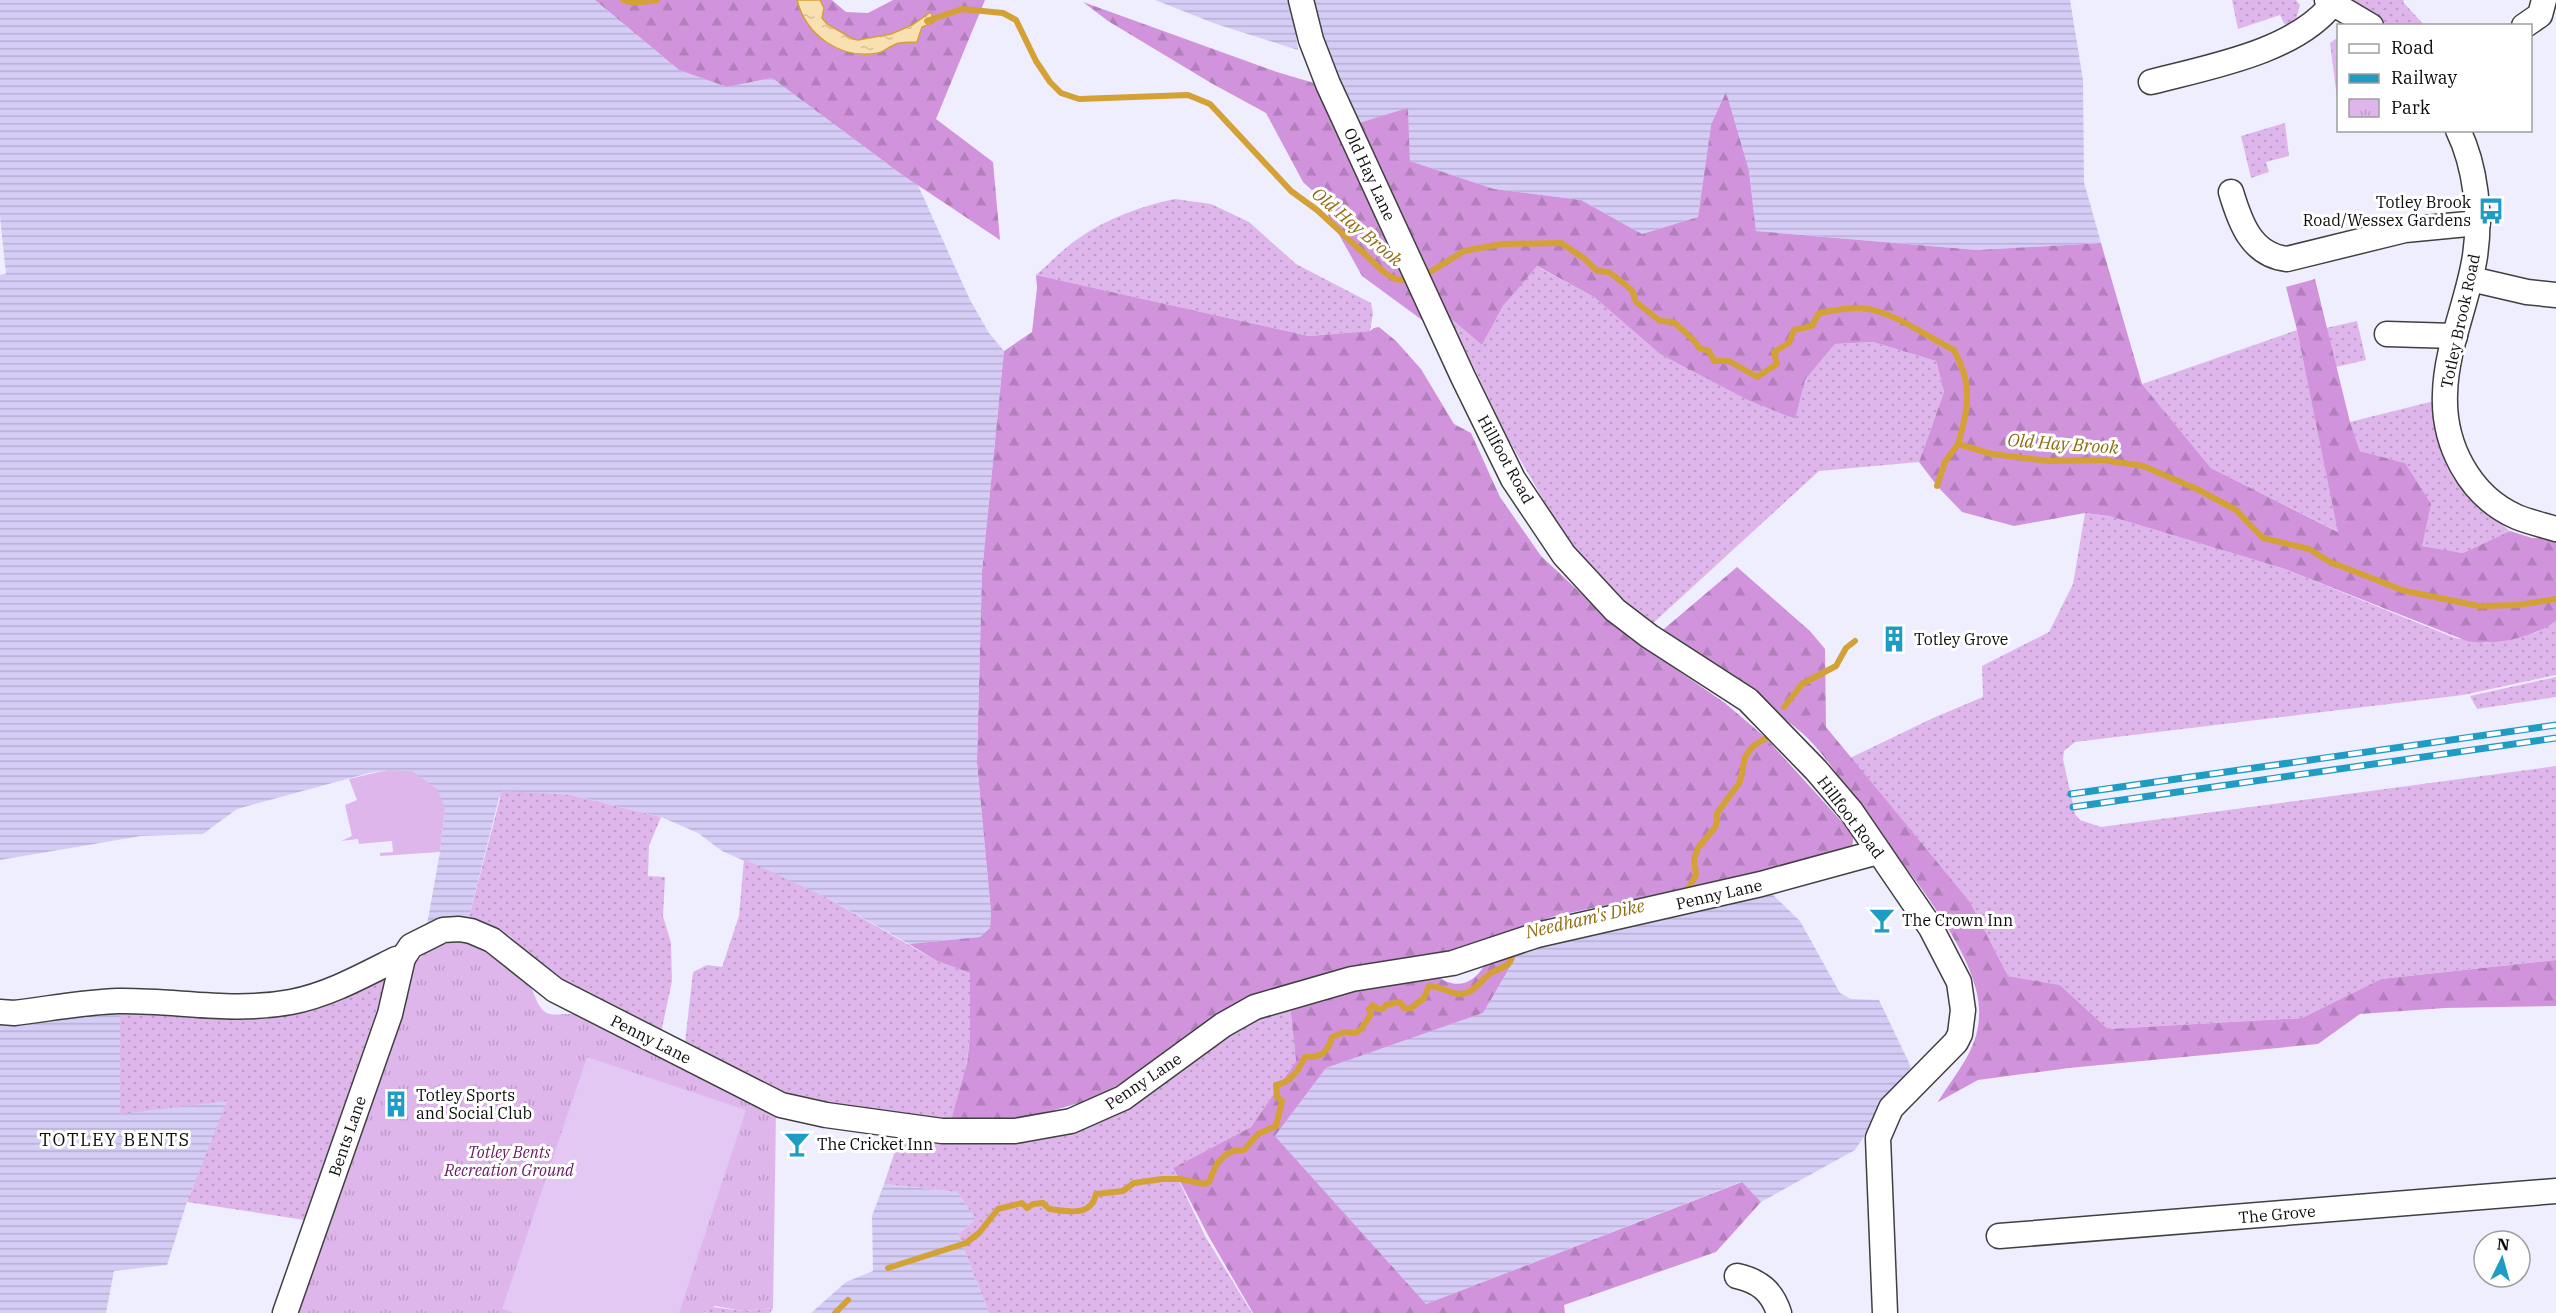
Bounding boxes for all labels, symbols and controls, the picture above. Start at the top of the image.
legend [2337,24,2532,132]
text: Road [2391,36,2434,59]
text: Railway [2391,66,2457,89]
text: Park [2391,96,2431,119]
street label: Old Hay Lane [1340,124,1400,224]
water label: Old Hay Brook [1307,182,1408,272]
place label: Totley Brook Road/Wessex Gardens [2303,192,2472,230]
bus stop icon: Totley Brook Road/Wessex Gardens [2476,196,2506,226]
street label: Totley Brook Road [2436,252,2484,390]
street label: Hillfoot Road [1473,411,1539,507]
water label: Old Hay Brook [2007,428,2120,459]
building icon: Totley Grove [1879,624,1909,654]
place label: Totley Grove [1914,629,2008,649]
street label: Hillfoot Road [1813,772,1889,862]
street label: Penny Lane [1674,874,1764,914]
water label: Needham's Dike [1522,894,1647,944]
bar icon: The Crown Inn [1867,905,1897,935]
place label: The Crown Inn [1902,910,2013,930]
street label: Penny Lane [607,1010,695,1068]
street label: Penny Lane [1101,1048,1185,1114]
place label: Totley Sports and Social Club [416,1085,532,1123]
building icon: Totley Sports and Social Club [381,1089,411,1119]
street label: Bents Lane [324,1093,370,1179]
district label: TOTLEY BENTS [39,1128,191,1151]
bar icon: The Cricket Inn [782,1129,812,1159]
place label: The Cricket Inn [817,1134,933,1154]
park label: Totley Bents Recreation Ground [443,1142,574,1180]
street label: The Grove [2238,1201,2316,1227]
north arrow [2472,1229,2532,1289]
text: N [2496,1234,2510,1255]

